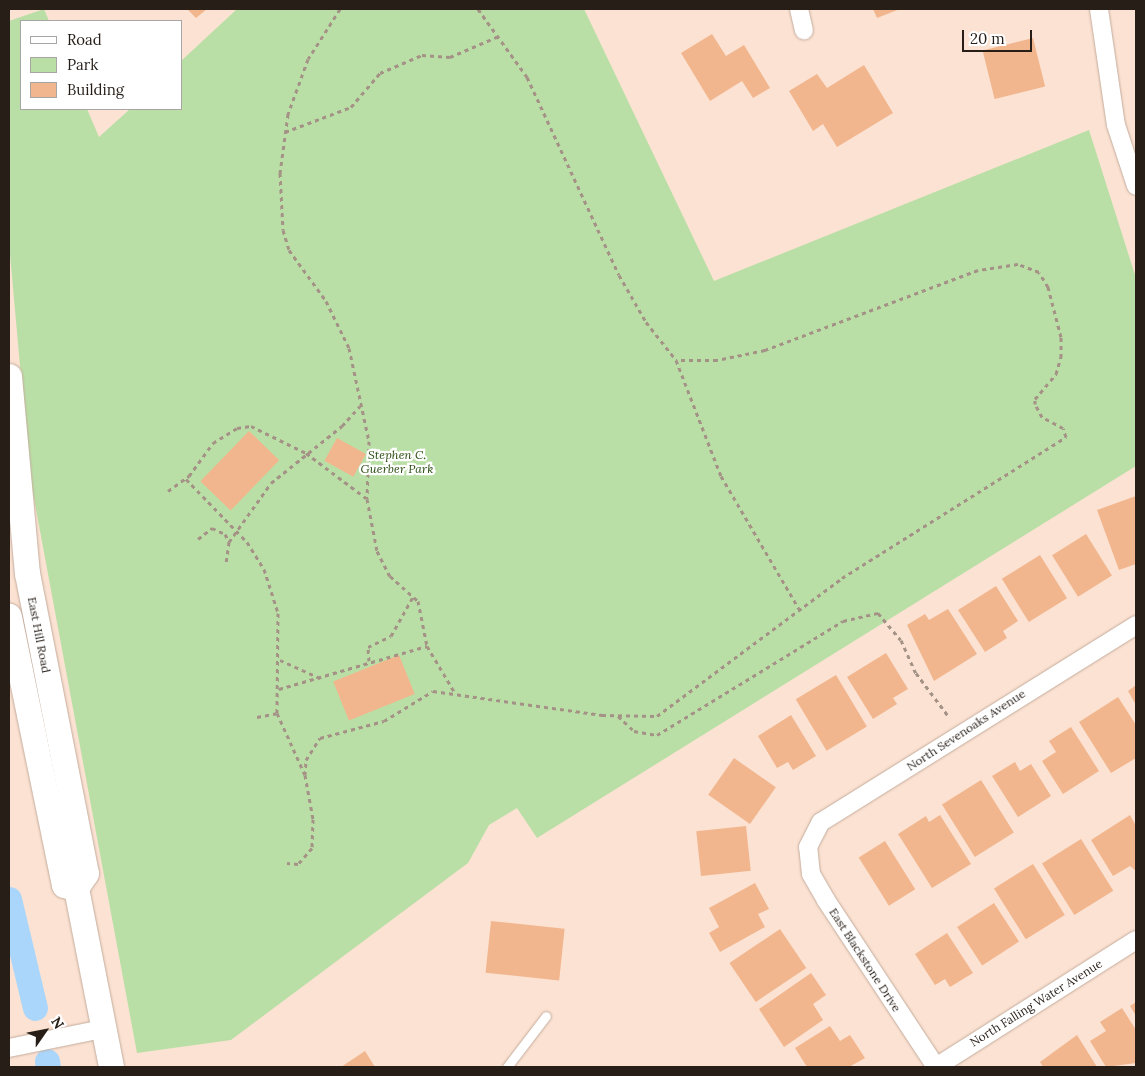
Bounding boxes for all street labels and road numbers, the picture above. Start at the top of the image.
street label: East Hill Road [25,596,53,674]
street label: North Sevenoaks Avenue [904,686,1028,774]
street label: East Blackstone Drive [826,905,904,1015]
street label: North Falling Water Avenue [967,956,1105,1050]

